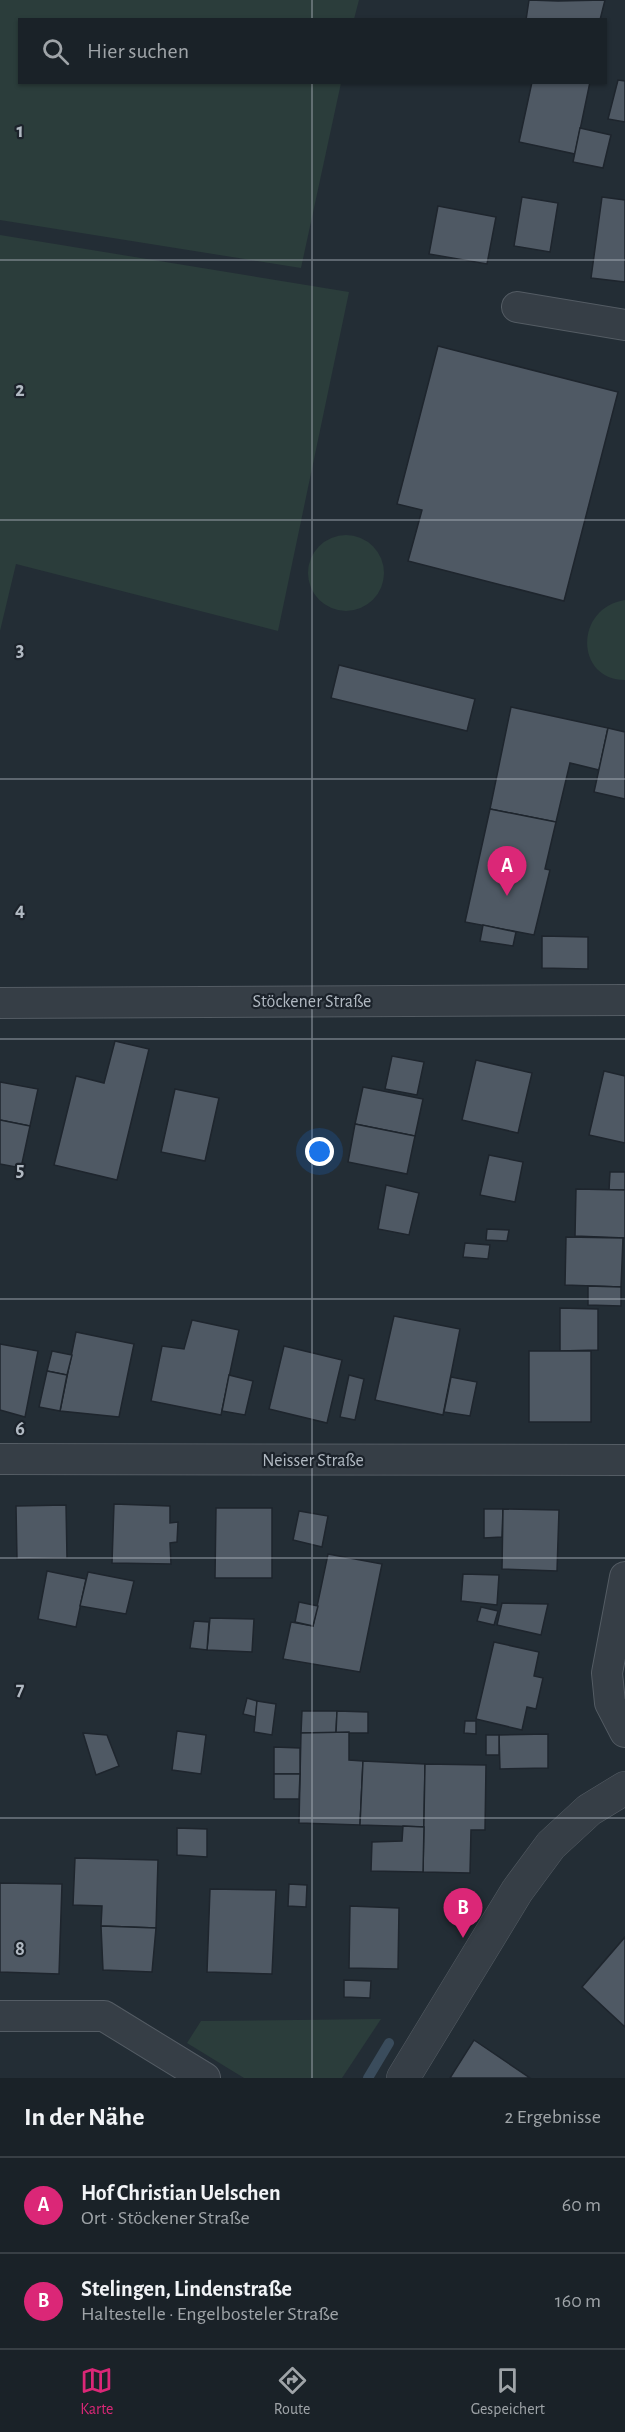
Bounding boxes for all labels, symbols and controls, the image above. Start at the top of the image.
search box [18,18,607,84]
icon: search [39,35,72,68]
text: Hier suchen [87,40,189,62]
text: 1 [16,121,24,141]
text: 2 [15,380,25,400]
text: 3 [16,640,24,660]
pin: A [488,846,526,896]
text: 4 [15,900,25,920]
street label: Stöckener Straße [253,993,371,1011]
your location [305,1137,334,1166]
text: 5 [16,1160,24,1180]
text: 6 [15,1419,25,1439]
street label: Neisser Straße [262,1452,364,1470]
text: 7 [16,1679,25,1699]
pin: B [444,1888,482,1938]
text: 8 [15,1939,25,1959]
text: In der Nähe [24,2104,144,2130]
text: 2 Ergebnisse [504,2107,601,2127]
text: Hof Christian Uelschen [81,2182,281,2204]
text: A [38,2195,50,2215]
text: 60 m [562,2195,601,2215]
text: Ort · Stöckener Straße [81,2208,250,2228]
text: Stelingen, Lindenstraße [81,2278,292,2300]
text: B [38,2291,49,2311]
text: 160 m [555,2291,601,2311]
text: Haltestelle · Engelbosteler Straße [81,2304,339,2324]
tab: Karte [80,2364,113,2419]
tab: Route [274,2364,310,2419]
tab: Gespeichert [471,2364,545,2419]

